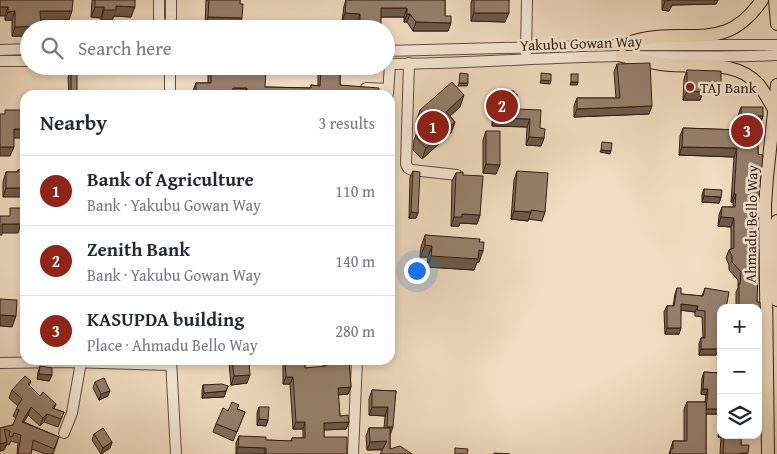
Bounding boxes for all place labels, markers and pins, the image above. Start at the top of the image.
place label: TAJ Bank [700,77,757,98]
marker: TAJ Bank [684,81,696,93]
pin: 2 [486,87,518,125]
pin: 1 [417,108,449,146]
pin: 3 [731,112,763,150]

